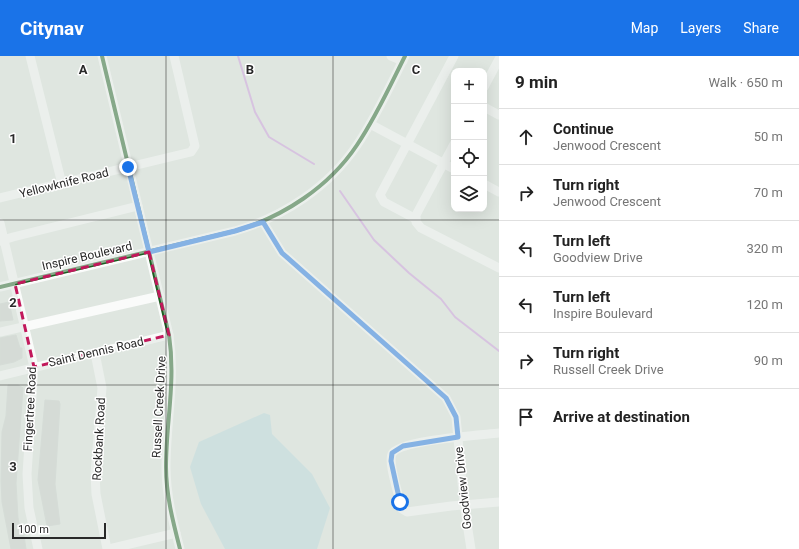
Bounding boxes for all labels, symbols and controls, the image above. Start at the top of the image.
text: Citynav [20,17,84,40]
text: Map [631,20,658,36]
text: Layers [680,20,721,36]
text: Share [743,20,779,36]
text: A [79,62,88,77]
text: B [246,62,254,77]
text: C [412,62,421,77]
map controls [451,68,487,212]
button: + [451,68,487,104]
text: 9 min [515,72,558,92]
text: Walk · 650 m [708,75,783,90]
button: − [451,104,487,140]
text: Continue [553,120,614,138]
icon: ahead [515,126,537,148]
text: 50 m [754,129,783,144]
text: 1 [9,131,17,146]
text: Jenwood Crescent [553,138,661,153]
button: locate [451,140,487,176]
route end [119,158,137,176]
street label: Yellowknife Road [18,165,110,201]
button: layers [451,176,487,212]
text: Turn right [553,176,619,194]
icon: right [515,182,537,204]
text: 70 m [754,185,783,200]
text: Jenwood Crescent [553,194,661,209]
text: Turn left [553,232,610,250]
icon: left [515,238,537,260]
street label: Inspire Boulevard [41,239,133,273]
text: 320 m [746,241,783,256]
text: Goodview Drive [553,250,643,265]
text: Turn left [553,288,610,306]
icon: left [515,294,537,316]
text: 2 [9,295,17,310]
text: 120 m [746,297,783,312]
text: Inspire Boulevard [553,306,653,321]
street label: Saint Dennis Road [47,334,145,370]
text: Turn right [553,344,619,362]
icon: right [515,350,537,372]
text: 90 m [754,353,783,368]
street label: Russell Creek Drive [149,356,169,458]
text: Russell Creek Drive [553,362,664,377]
street label: Fingertree Road [21,366,39,452]
street label: Rockbank Road [90,397,108,481]
icon: arrive [515,406,537,428]
text: Arrive at destination [553,408,690,426]
street label: Goodview Drive [452,446,474,530]
text: 3 [9,459,17,474]
route start [391,493,409,511]
scale bar [12,521,106,540]
text: 100 m [18,523,49,536]

